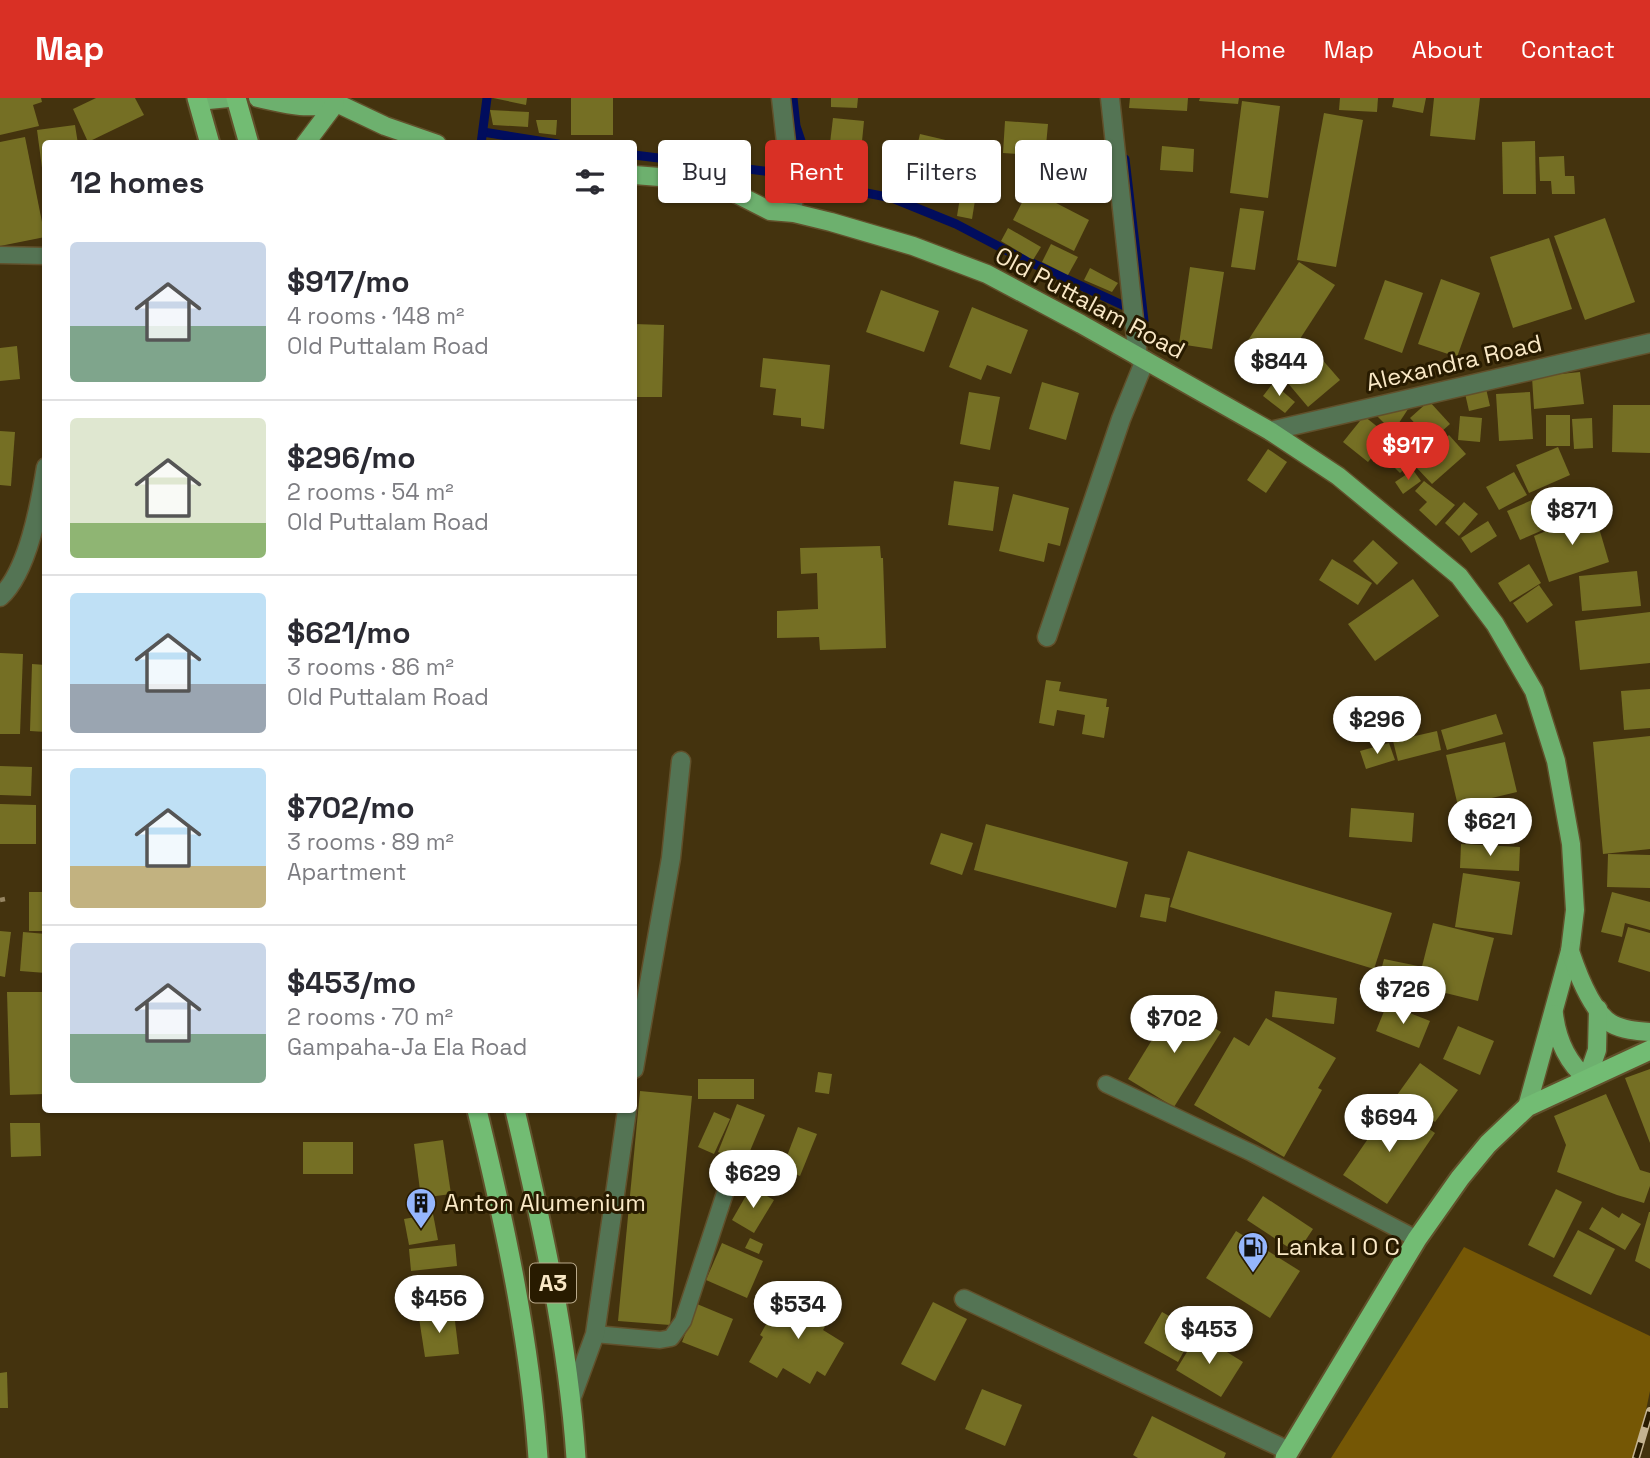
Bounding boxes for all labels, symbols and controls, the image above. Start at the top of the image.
text: Map [35,28,104,70]
text: Home [1220,34,1286,65]
text: Map [1324,34,1374,65]
text: About [1412,34,1483,65]
text: Contact [1521,34,1615,65]
chip: Buy [658,140,751,203]
chip: Rent [765,140,868,203]
chip: Filters [882,140,1001,203]
chip: New [1015,140,1112,203]
text: 12 homes [70,163,205,202]
icon: filters [571,163,609,201]
street label: Old Puttalam Road [990,239,1191,366]
text: $917/mo [287,262,410,301]
icon: home [126,270,210,354]
text: 4 rooms · 148 m² [287,301,464,331]
street label: Alexandra Road [1363,327,1545,398]
text: Old Puttalam Road [287,331,489,361]
pin: $844 [1238,338,1320,398]
text: $844 [1251,346,1308,376]
pin: $917 [1367,422,1449,482]
text: $917 [1382,430,1434,460]
text: $296/mo [287,438,416,477]
icon: home [126,446,210,530]
text: 2 rooms · 54 m² [287,477,454,507]
pin: $871 [1531,488,1613,547]
text: $871 [1547,495,1597,525]
text: Old Puttalam Road [287,507,489,537]
text: $621/mo [287,613,411,652]
icon: home [126,621,210,705]
text: 3 rooms · 86 m² [287,652,454,682]
text: Old Puttalam Road [287,682,489,712]
pin: $296 [1336,696,1418,756]
text: $296 [1349,704,1405,734]
text: $702/mo [287,788,415,827]
icon: home [126,796,210,880]
pin: $621 [1449,798,1531,858]
text: $621 [1464,806,1516,836]
text: 3 rooms · 89 m² [287,827,454,857]
text: Apartment [287,857,407,887]
text: $453/mo [287,963,416,1002]
pin: $726 [1362,967,1444,1026]
icon: home [126,971,210,1055]
text: $726 [1376,974,1430,1004]
pin: $702 [1133,996,1215,1055]
text: 2 rooms · 70 m² [287,1002,453,1032]
text: $702 [1146,1003,1202,1033]
text: Gampaha-Ja Ela Road [287,1032,527,1062]
pin: $694 [1348,1094,1430,1154]
text: $694 [1361,1102,1418,1132]
pin: $629 [712,1150,794,1210]
text: $629 [725,1158,781,1188]
building icon: Anton Alumenium [404,1186,438,1230]
place label: Anton Alumenium [444,1187,646,1218]
fuel station icon: Lanka I O C [1236,1230,1270,1274]
place label: Lanka I O C [1276,1231,1400,1262]
road number: A3 [530,1264,576,1302]
pin: $456 [398,1276,480,1335]
pin: $534 [757,1282,839,1341]
text: $456 [411,1283,467,1313]
text: $534 [770,1289,826,1319]
pin: $453 [1168,1306,1250,1366]
text: $453 [1181,1314,1237,1344]

